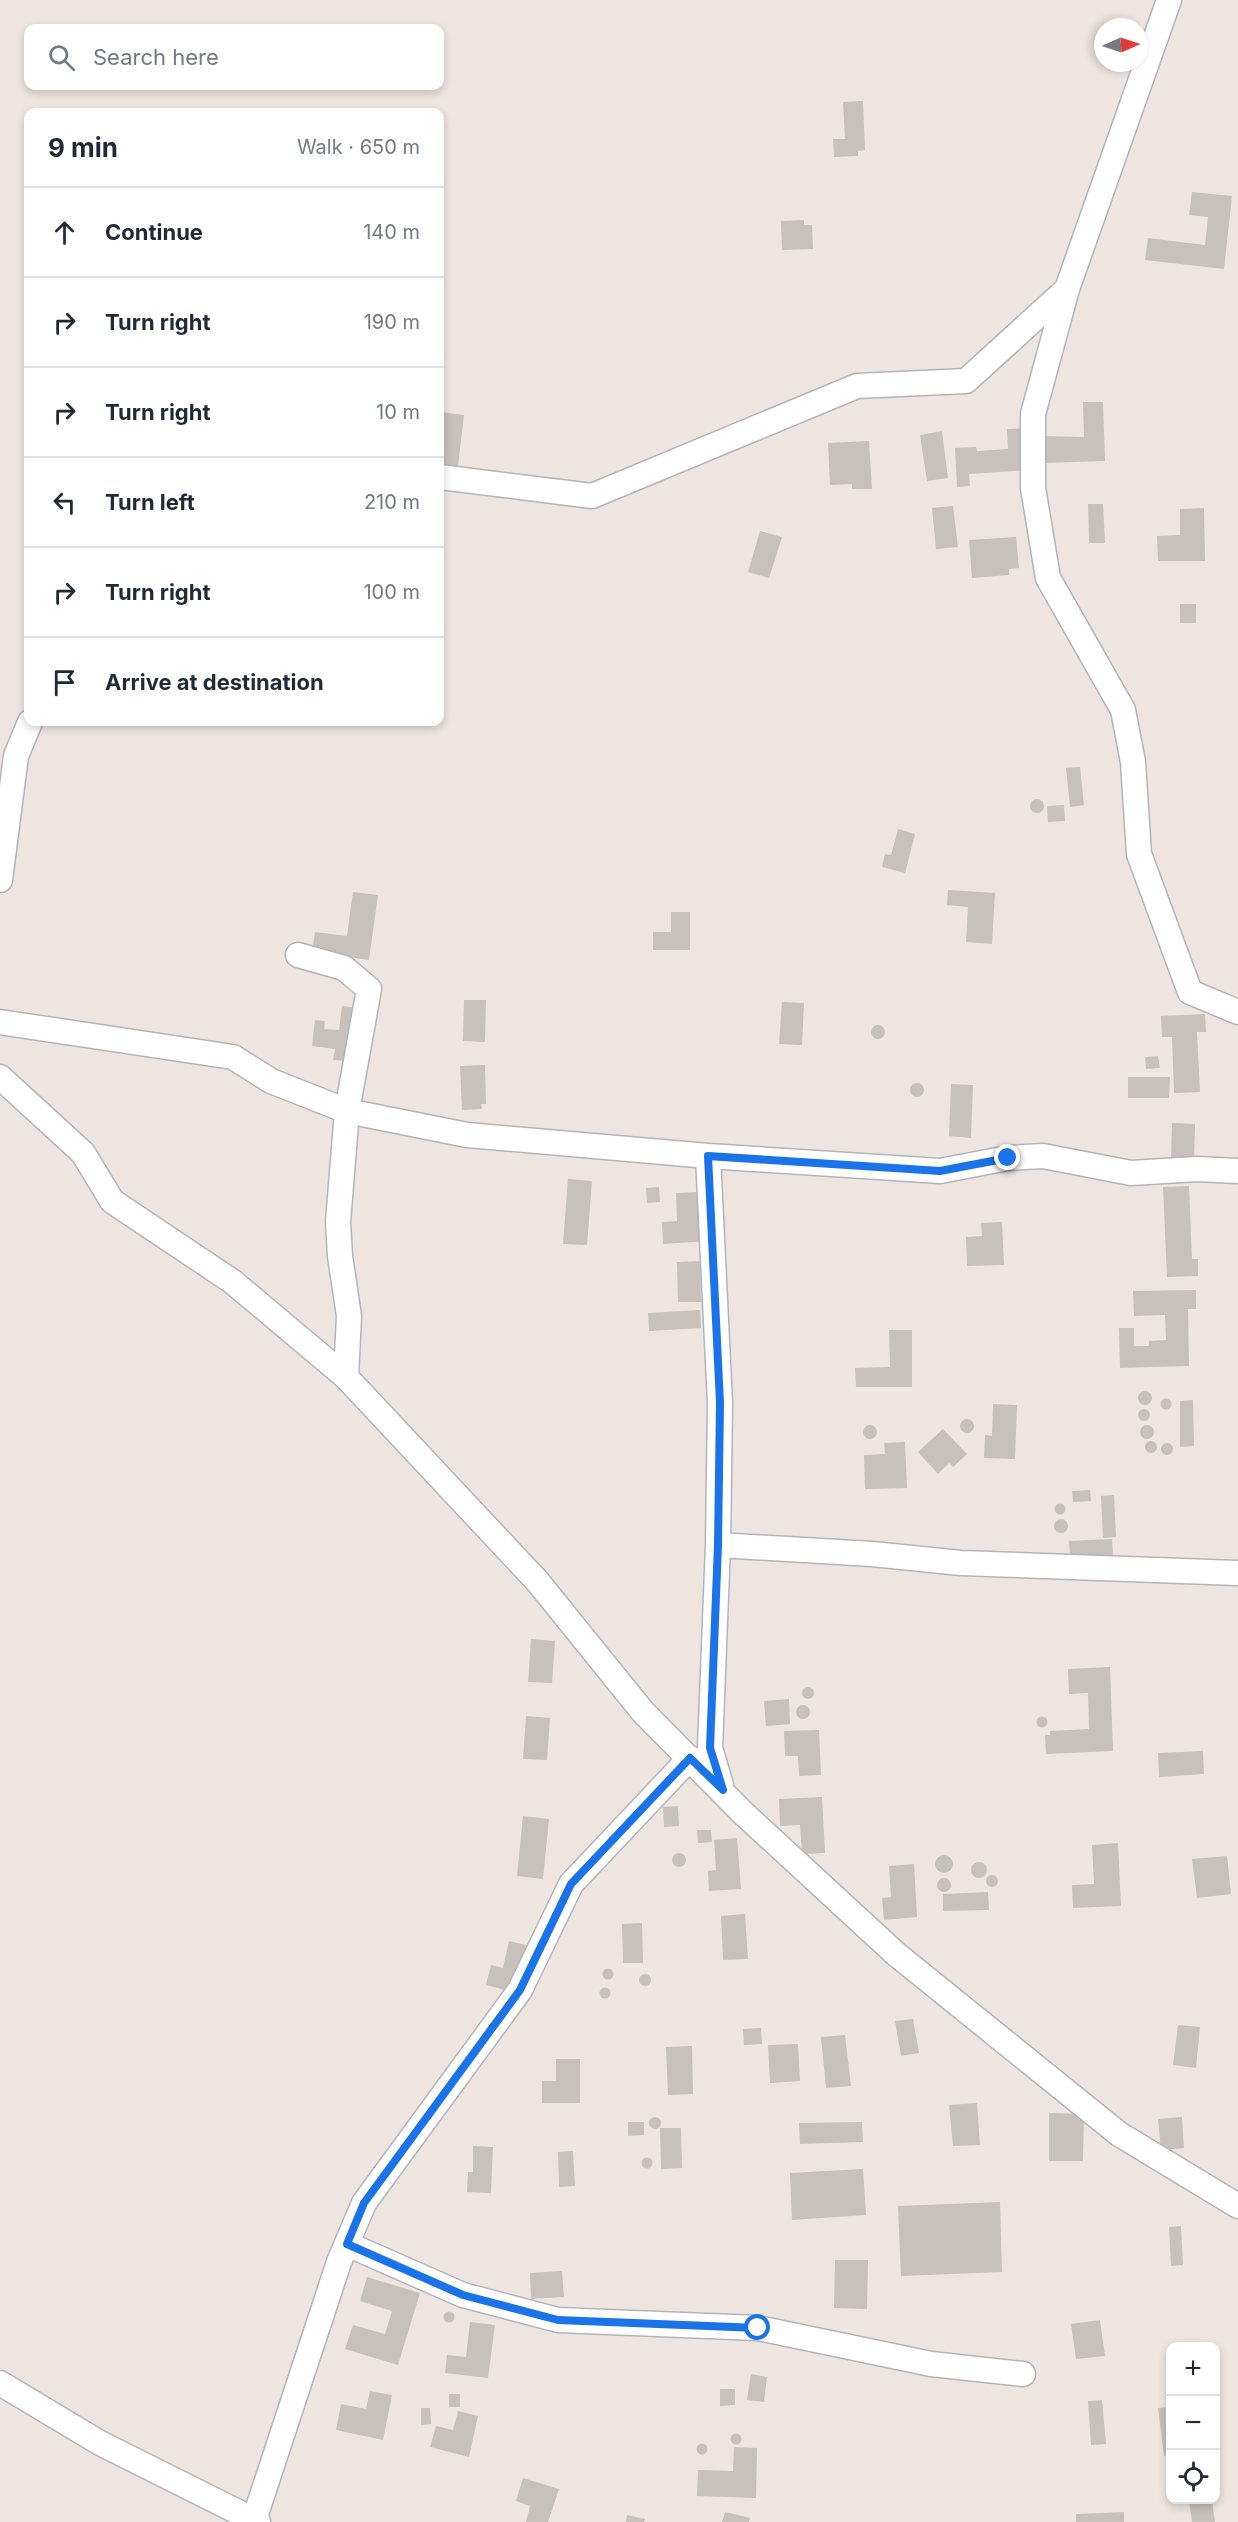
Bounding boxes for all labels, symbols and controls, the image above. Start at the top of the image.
north arrow [1094,18,1148,72]
search box [24,24,444,90]
icon: search [45,41,78,74]
text: Search here [93,44,219,70]
text: 9 min [48,132,118,163]
text: Walk · 650 m [297,135,420,159]
icon: ahead [48,216,81,249]
text: Continue [105,219,203,245]
text: 140 m [363,220,420,244]
icon: right [48,306,81,339]
text: Turn right [105,309,211,335]
text: 190 m [364,310,420,334]
icon: right [48,396,81,429]
text: Turn right [105,399,211,425]
text: 10 m [376,400,420,424]
icon: left [48,486,81,519]
text: Turn left [105,489,195,515]
text: 210 m [364,490,420,514]
icon: right [48,576,81,609]
text: Turn right [105,579,211,605]
text: 100 m [363,580,420,604]
icon: arrive [48,666,81,699]
text: Arrive at destination [105,669,324,695]
route end [994,1144,1020,1170]
route start [744,2314,770,2340]
map controls [1166,2342,1220,2504]
button: + [1166,2342,1220,2396]
button: − [1166,2396,1220,2450]
button: locate [1166,2450,1220,2504]

